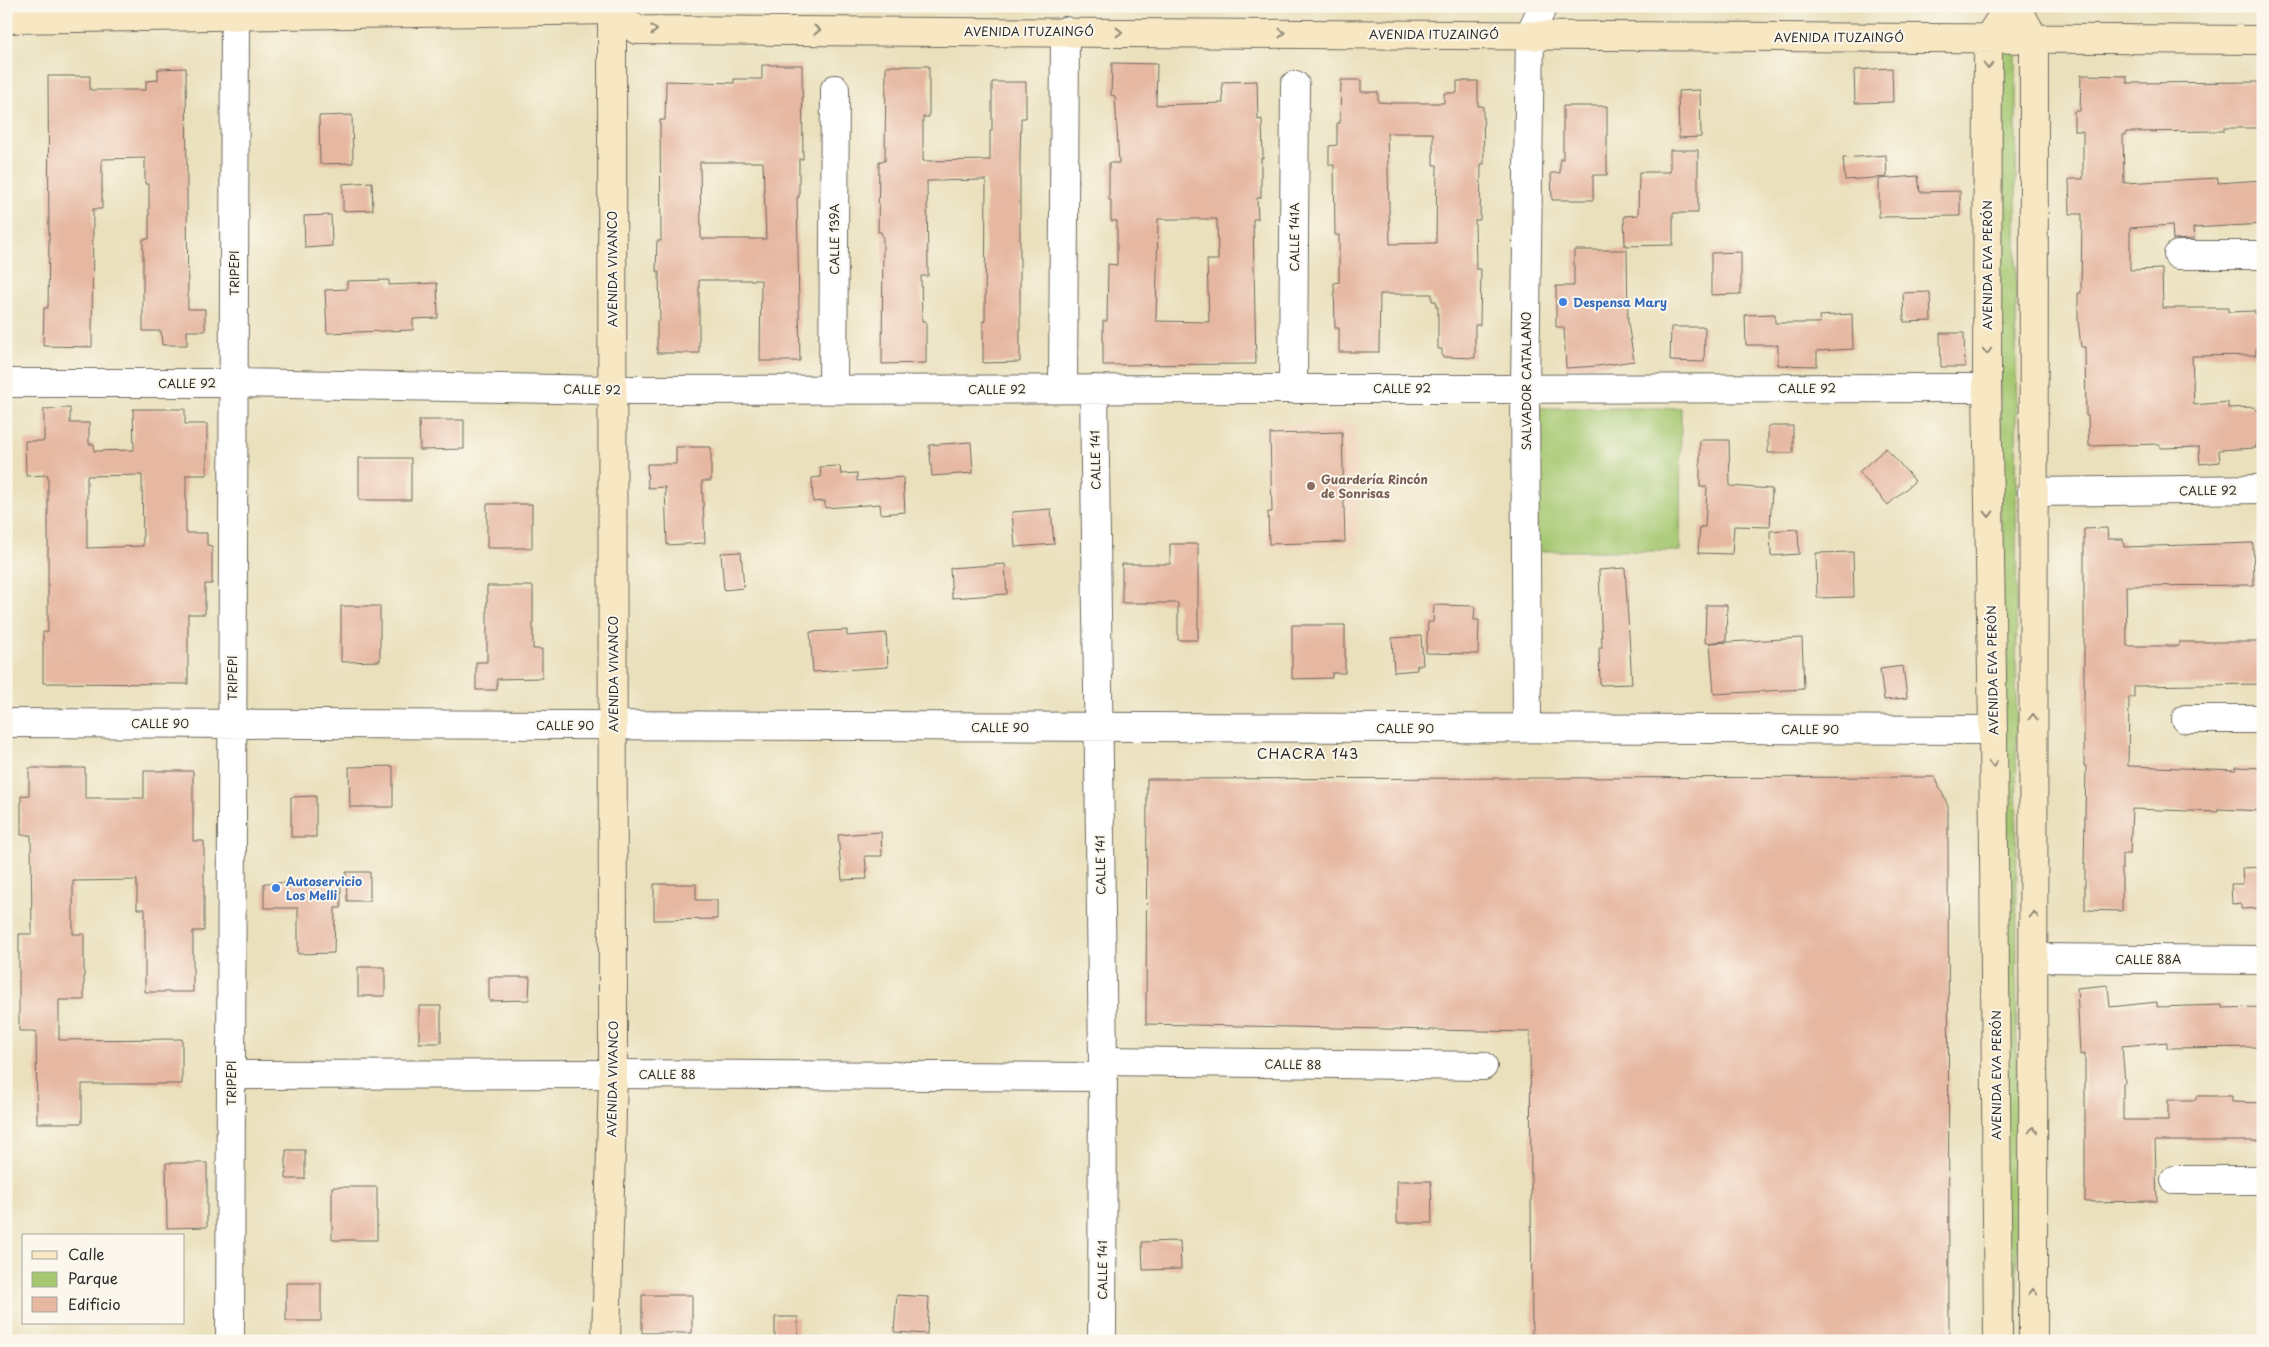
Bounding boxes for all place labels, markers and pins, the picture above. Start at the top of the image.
place label: Despensa Mary [1573,293,1667,311]
marker: Despensa Mary [1557,296,1569,308]
place label: Guardería Rincón de Sonrisas [1321,470,1428,502]
marker: Guardería Rincón de Sonrisas [1305,480,1317,492]
place label: Autoservicio Los Melli [286,872,362,904]
marker: Autoservicio Los Melli [270,882,282,894]

